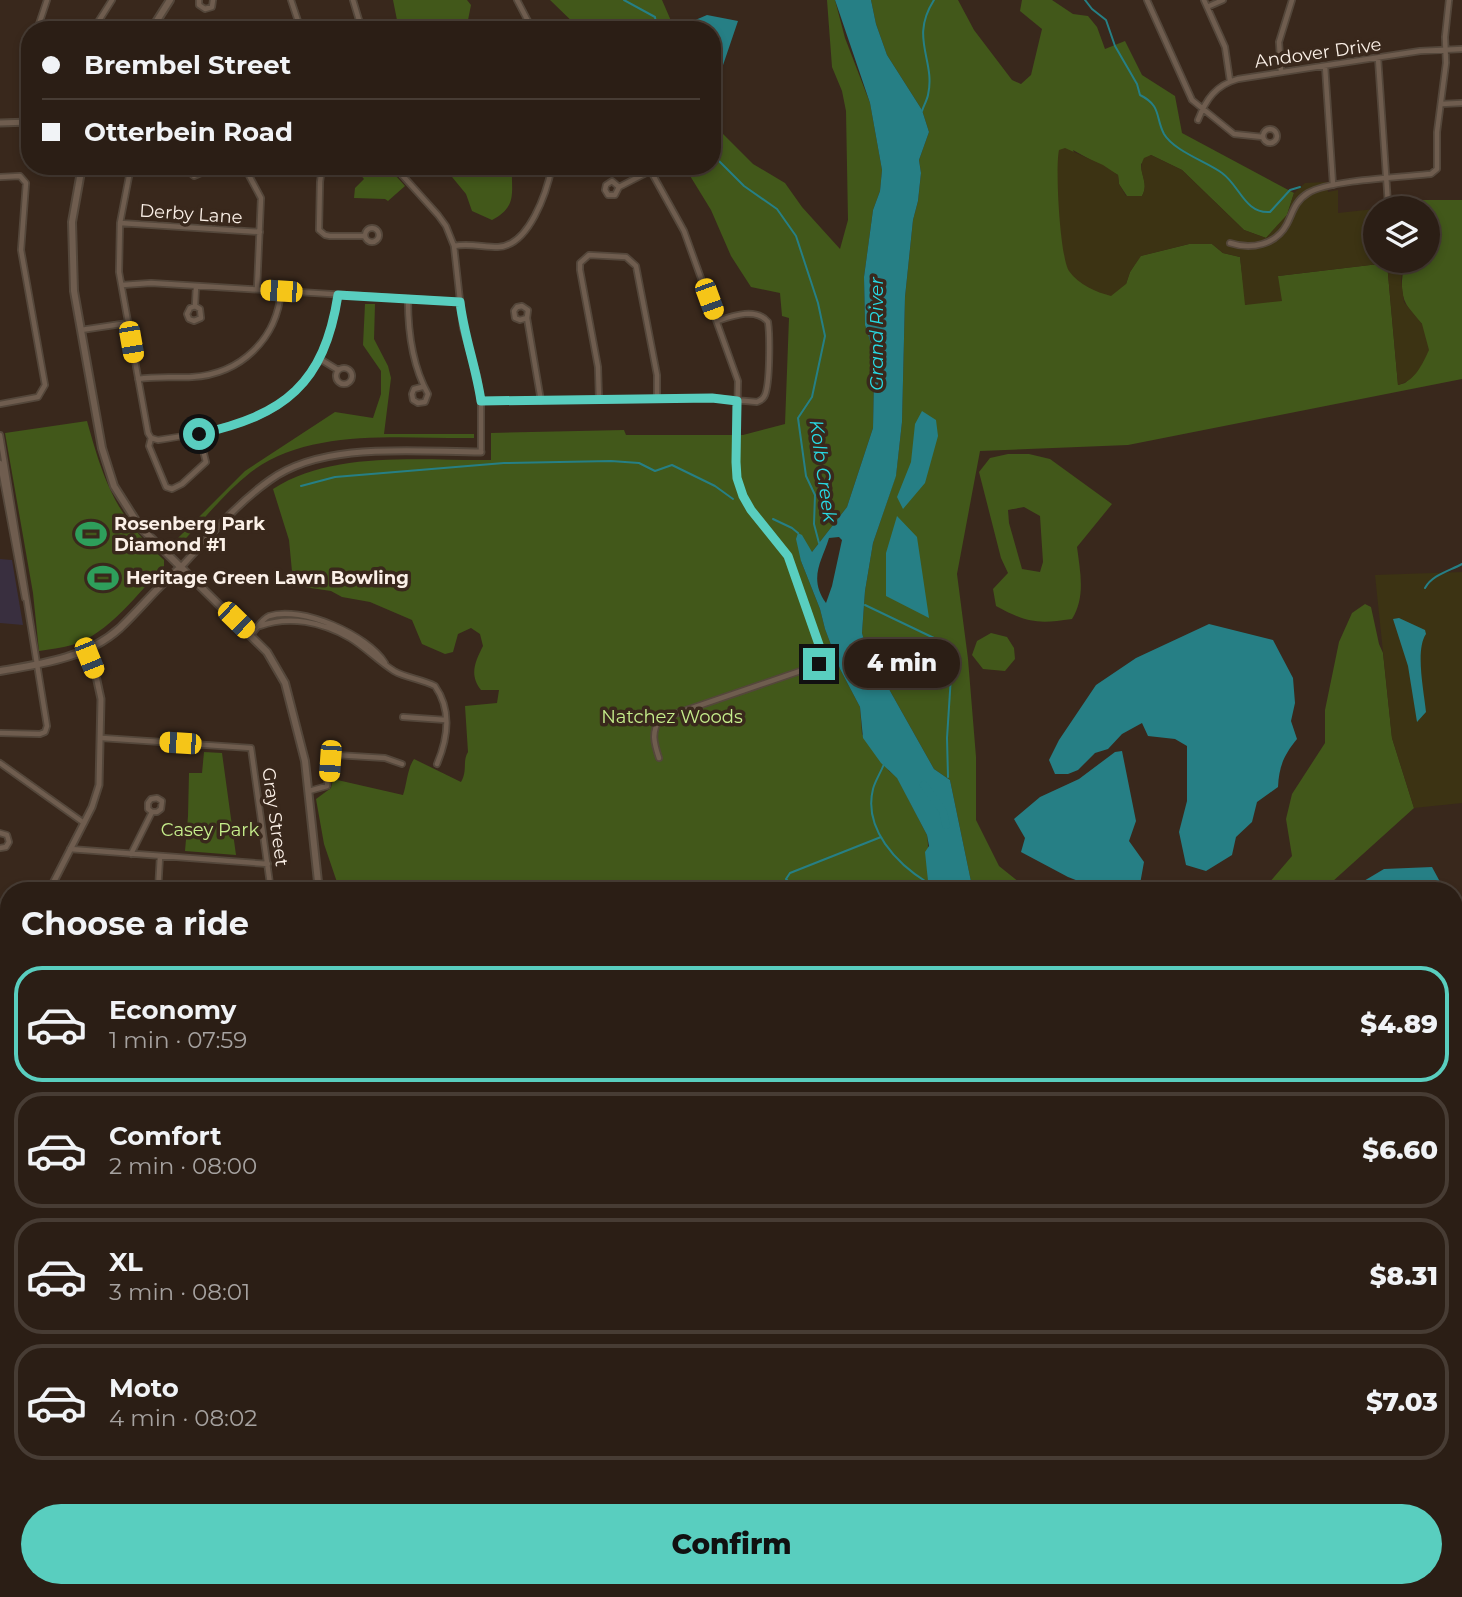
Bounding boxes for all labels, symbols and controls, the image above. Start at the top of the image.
street label: Andover Drive [1253,33,1383,73]
text: Brembel Street [84,49,291,81]
text: Otterbein Road [84,116,293,148]
map controls [1363,196,1440,273]
button: layers [1363,196,1440,273]
street label: Derby Lane [139,199,244,229]
car [692,276,727,322]
water label: Grand River [865,277,888,391]
car [260,279,303,303]
car [118,319,145,365]
route start [183,418,215,450]
water label: Kolb Creek [804,418,842,524]
place label: Rosenberg Park Diamond #1 [114,513,265,556]
sports icon: Rosenberg Park Diamond #1 [74,517,108,551]
sports icon: Heritage Green Lawn Bowling [86,561,120,595]
place label: Heritage Green Lawn Bowling [126,567,409,589]
car [214,598,259,642]
car [72,635,107,681]
callout: 4 min [844,640,959,688]
route end [803,648,835,680]
text: 4 min [867,649,937,677]
park label: Natchez Woods [601,706,743,728]
car [159,731,202,755]
car [319,739,342,783]
street label: Gray Street [257,766,293,868]
park label: Casey Park [161,819,259,841]
text: Choose a ride [21,904,249,943]
icon: car [25,993,88,1056]
text: Economy [109,994,236,1026]
text: $4.89 [1360,1008,1438,1040]
text: 1 min · 07:59 [109,1026,247,1054]
icon: car [25,1119,88,1182]
text: Comfort [109,1120,221,1152]
text: $6.60 [1362,1134,1438,1166]
text: 2 min · 08:00 [109,1152,257,1180]
icon: car [25,1245,88,1308]
text: XL [109,1246,143,1278]
text: $8.31 [1370,1260,1438,1292]
text: 3 min · 08:01 [109,1278,250,1306]
icon: car [25,1371,88,1434]
text: Moto [109,1372,179,1404]
text: $7.03 [1366,1386,1438,1418]
text: 4 min · 08:02 [109,1404,257,1432]
button: Confirm [21,1504,1442,1584]

